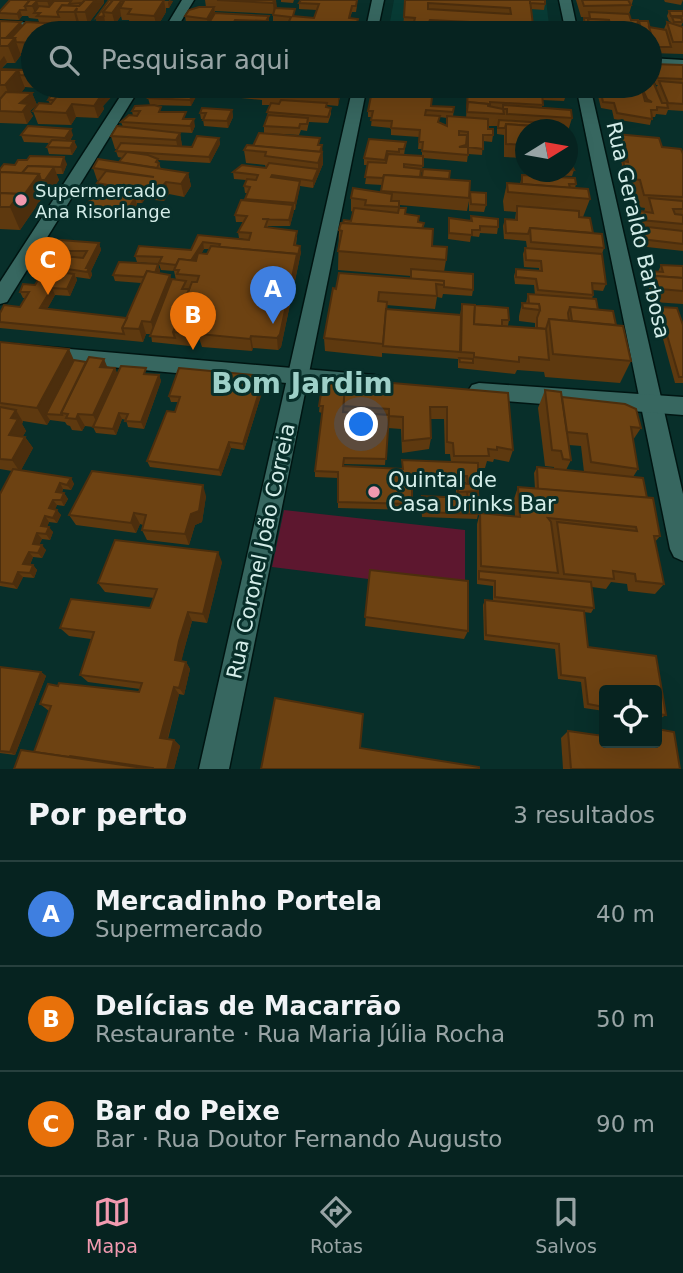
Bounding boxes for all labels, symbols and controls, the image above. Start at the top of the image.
search box [21,21,662,98]
icon: search [45,41,83,79]
text: Pesquisar aqui [101,45,290,75]
north arrow [515,119,578,182]
street label: Rua Geraldo Barbosa [601,119,675,341]
place label: Supermercado Ana Risorlange [35,180,171,222]
marker: Supermercado Ana Risorlange [13,192,29,208]
pin: C [25,237,71,295]
pin: A [250,266,296,324]
pin: B [170,292,216,350]
district label: Bom Jardim [211,367,393,400]
your location [344,407,378,441]
street label: Rua Coronel João Correia [222,421,300,681]
place label: Quintal de Casa Drinks Bar [388,468,556,516]
marker: Quintal de Casa Drinks Bar [366,484,382,500]
map controls [599,685,662,748]
button: locate [599,685,662,748]
text: Por perto [28,797,187,832]
text: 3 resultados [513,802,655,828]
text: Mercadinho Portela [95,886,382,916]
text: A [42,901,60,927]
text: 40 m [596,901,655,927]
text: Supermercado [95,916,263,942]
text: Delícias de Macarrão [95,991,401,1021]
text: B [42,1006,60,1032]
text: 50 m [596,1006,655,1032]
text: Restaurante · Rua Maria Júlia Rocha [95,1021,505,1047]
text: Bar do Peixe [95,1096,280,1126]
text: C [43,1111,59,1137]
text: 90 m [596,1111,655,1137]
text: Bar · Rua Doutor Fernando Augusto [95,1126,502,1152]
tab: Mapa [86,1193,138,1257]
tab: Rotas [310,1193,363,1257]
tab: Salvos [535,1193,597,1257]

